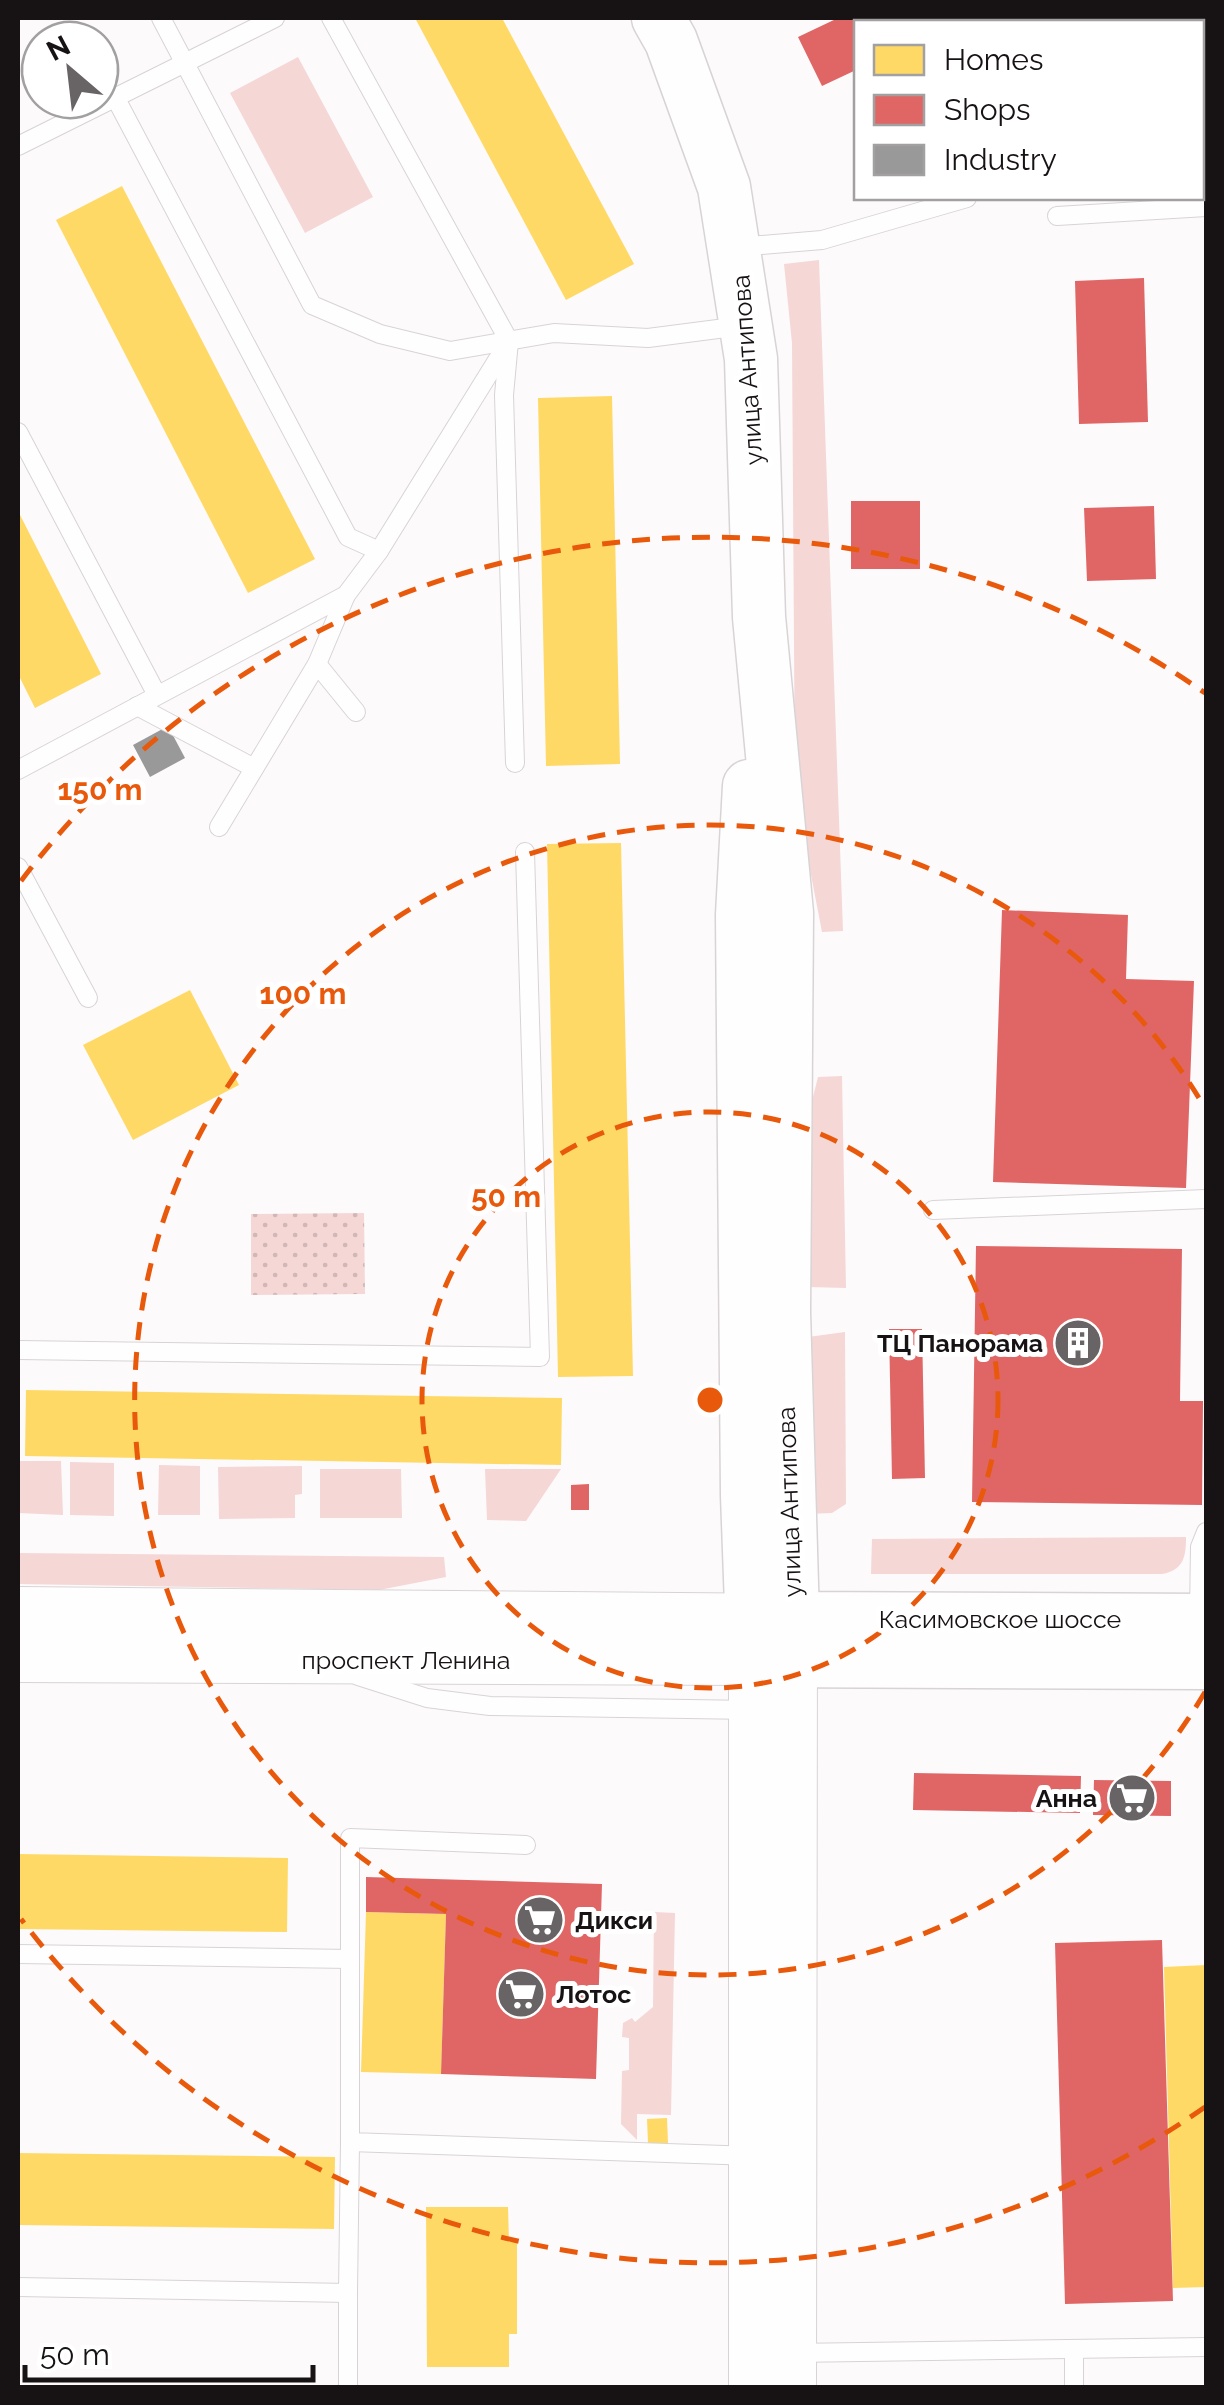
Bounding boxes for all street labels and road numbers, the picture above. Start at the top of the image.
street label: улица Антипова [725,274,769,466]
street label: улица Антипова [771,1406,807,1598]
street label: Касимовское шоссе [879,1604,1121,1634]
street label: проспект Ленина [302,1645,510,1675]

